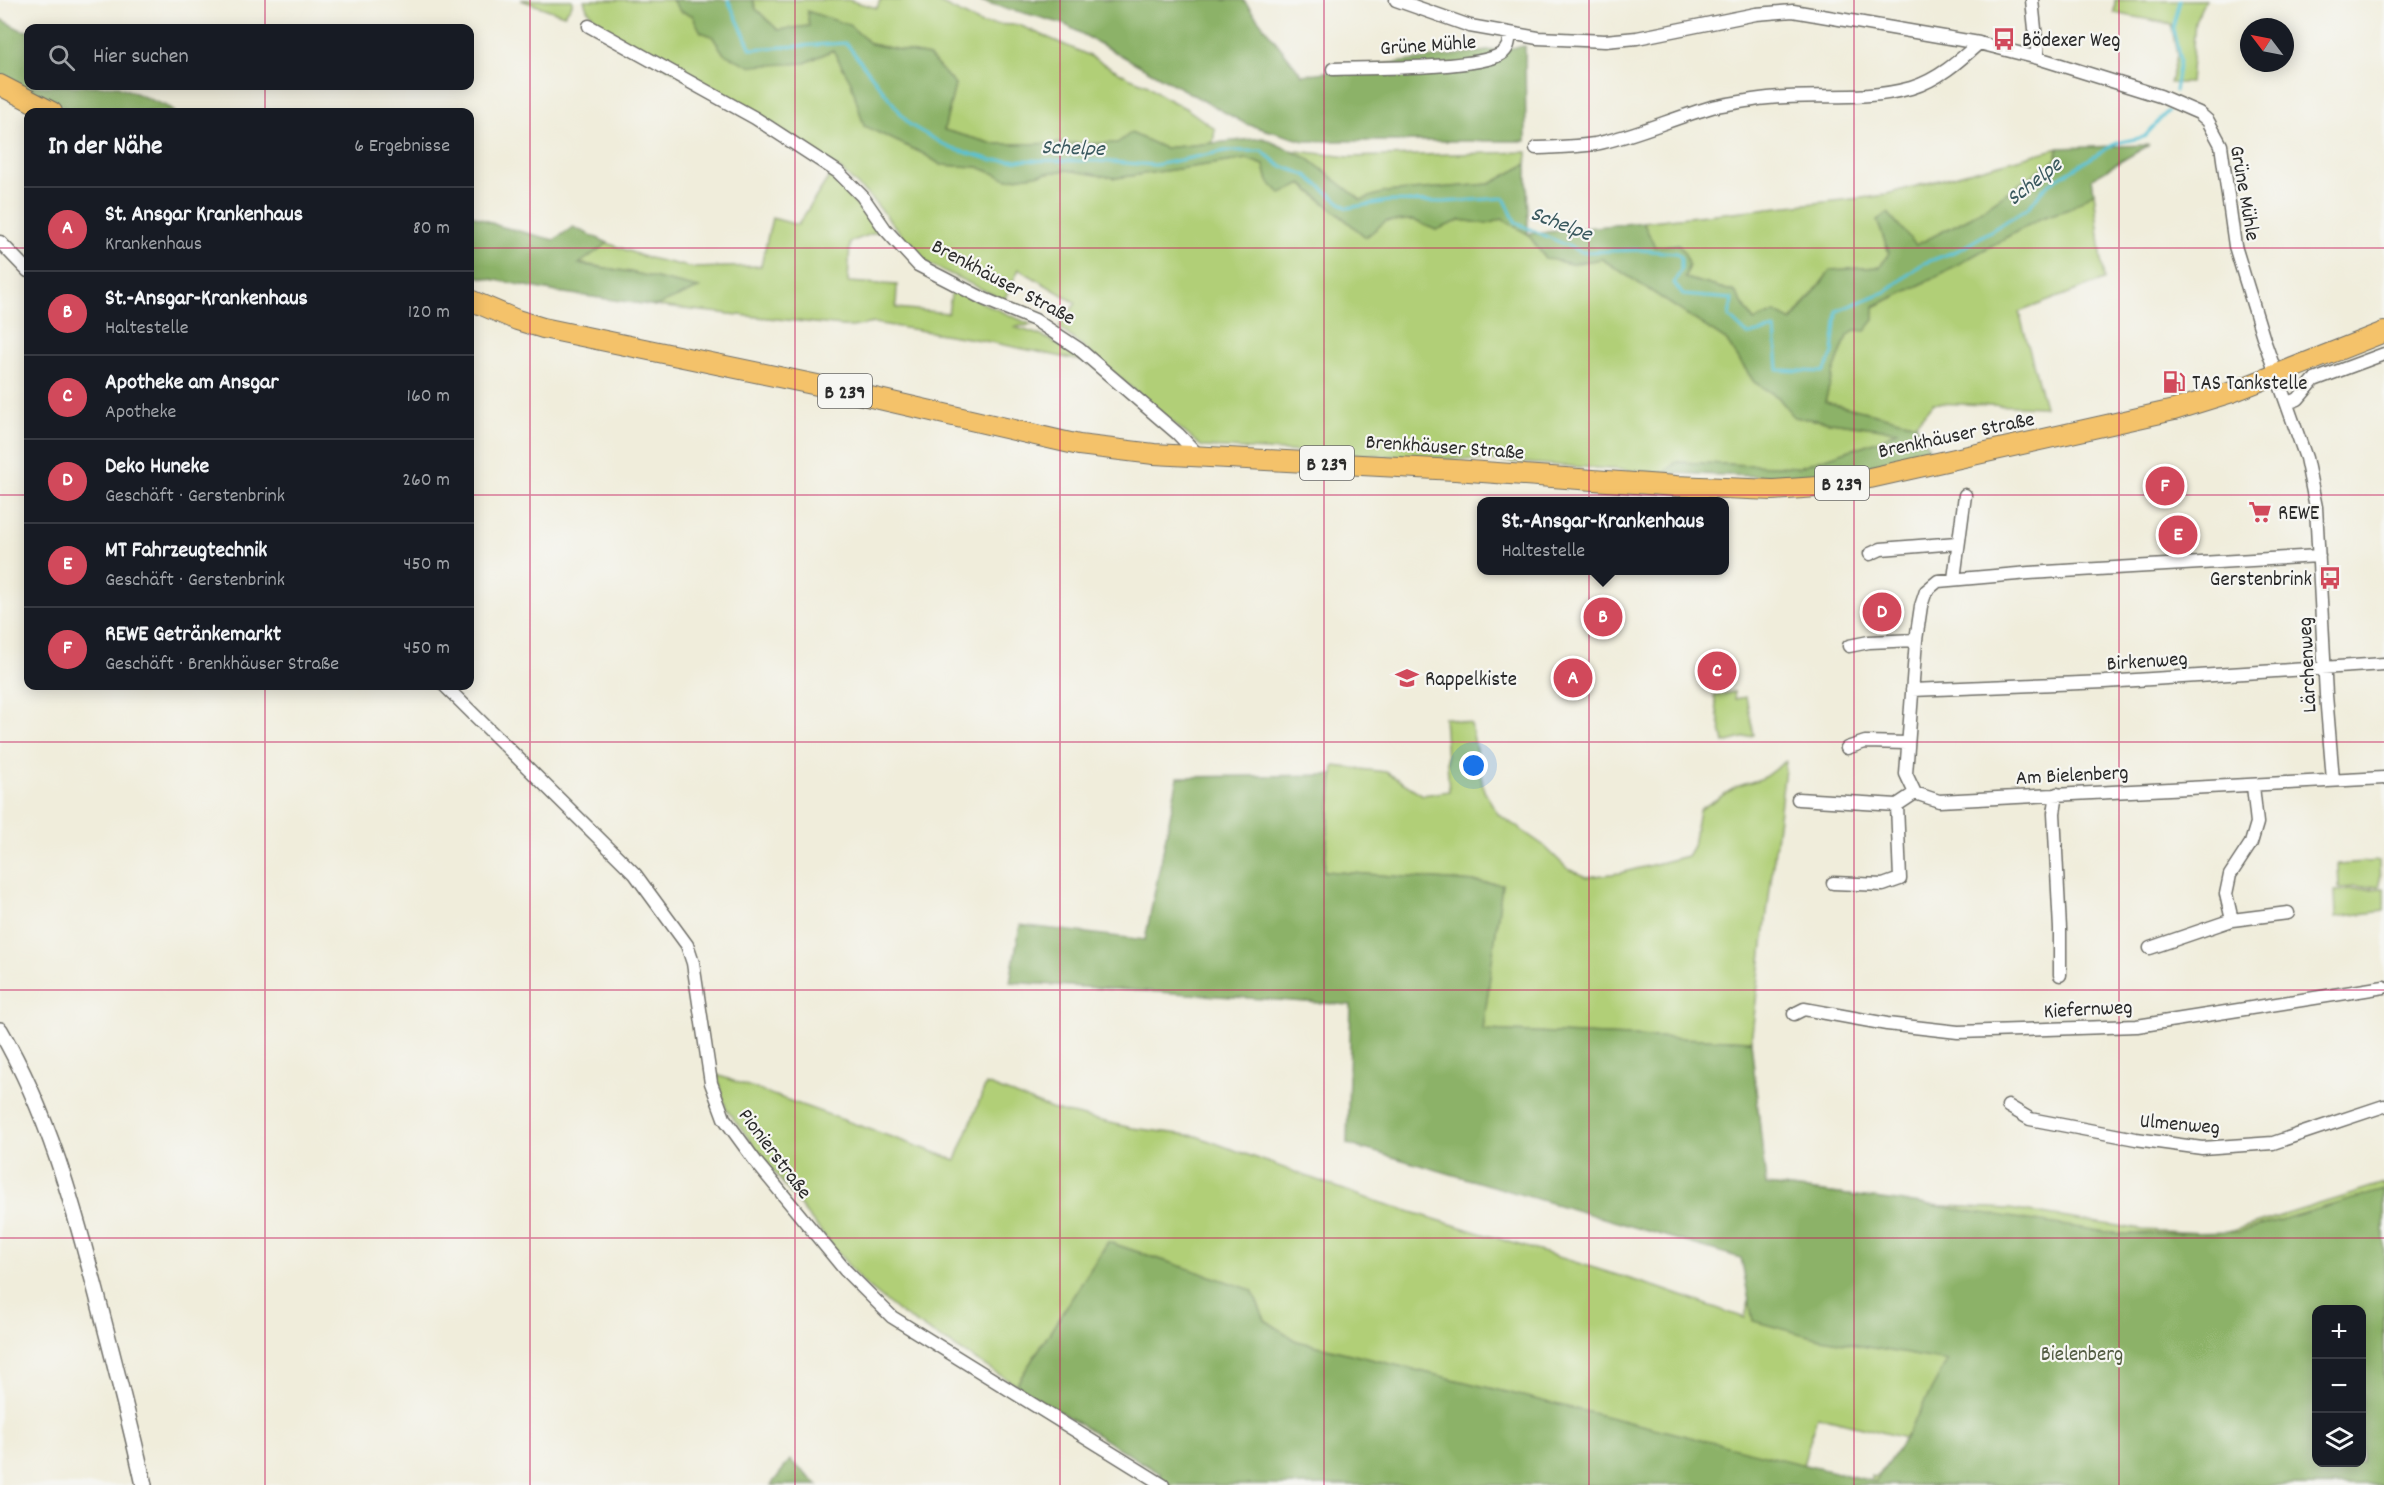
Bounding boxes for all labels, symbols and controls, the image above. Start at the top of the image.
north arrow [2240,18,2294,72]
search box [24,24,474,90]
bus stop icon: Bödexer Weg [1991,26,2017,52]
place label: Bödexer Weg [2022,27,2121,57]
street label: Grüne Mühle [1379,29,1477,65]
icon: search [45,41,78,74]
text: Hier suchen [93,42,189,73]
text: In der Nähe [48,129,162,166]
text: 6 Ergebnisse [354,133,450,161]
water label: Schelpe [1041,133,1106,166]
street label: Grüne Mühle [2220,143,2266,244]
water label: Schelpe [2001,150,2071,214]
water label: Schelpe [1526,199,1597,252]
text: St. Ansgar Krankenhaus [105,200,303,231]
text: A [62,215,73,243]
text: 80 m [413,215,450,243]
text: Krankenhaus [105,231,202,259]
street label: Brenkhäuser Straße [925,233,1080,334]
text: St.-Ansgar-Krankenhaus [105,284,308,315]
text: B [63,299,72,327]
text: 120 m [408,299,450,327]
text: Haltestelle [105,315,188,343]
text: Apotheke am Ansgar [105,368,279,399]
fuel station icon: TAS Tankstelle [2161,369,2187,395]
place label: TAS Tankstelle [2192,370,2308,400]
road number: B 239 [818,374,872,408]
text: C [63,383,72,411]
text: 160 m [407,383,450,411]
text: Apotheke [105,399,176,427]
street label: Brenkhäuser Straße [1876,406,2038,468]
street label: Brenkhäuser Straße [1364,428,1525,470]
road number: B 239 [1300,446,1354,480]
text: Deko Huneke [105,452,209,483]
pin: F [2146,464,2184,508]
road number: B 239 [1815,466,1869,500]
text: D [62,467,73,495]
text: 260 m [402,467,450,495]
text: Geschäft · Gerstenbrink [105,483,285,511]
popup [1477,497,1729,575]
supermarket icon: REWE [2247,499,2273,525]
place label: REWE [2278,500,2320,530]
text: St.-Ansgar-Krankenhaus [1502,507,1704,538]
pin: E [2158,512,2198,558]
text: MT Fahrzeugtechnik [105,536,267,567]
text: Haltestelle [1502,538,1585,566]
text: E [63,551,72,579]
text: 450 m [403,551,450,579]
bus stop icon: Gerstenbrink [2317,565,2343,591]
place label: Gerstenbrink [2210,566,2312,596]
text: Geschäft · Gerstenbrink [105,567,285,595]
pin: D [1862,590,1902,634]
pin: B [1584,594,1622,640]
street label: Lärchenweg [2292,616,2326,713]
text: REWE Getränkemarkt [105,620,281,651]
text: F [63,635,72,663]
text: 450 m [403,635,450,663]
street label: Birkenweg [2106,645,2189,681]
pin: C [1698,648,1736,694]
text: Geschäft · Brenkhäuser Straße [105,651,339,679]
pin: A [1554,656,1592,700]
school or university icon: Rappelkiste [1394,665,1420,691]
place label: Rappelkiste [1425,666,1517,696]
your location [1459,751,1488,780]
street label: Am Bielenberg [2015,759,2129,795]
street label: Kiefernweg [2043,994,2133,1028]
street label: Pionierstraße [730,1103,818,1206]
street label: Ulmenweg [2138,1108,2221,1144]
map controls [2312,1305,2366,1467]
button: + [2312,1305,2366,1359]
park label: Bielenberg [2041,1341,2123,1371]
button: − [2312,1359,2366,1413]
button: layers [2312,1413,2366,1467]

